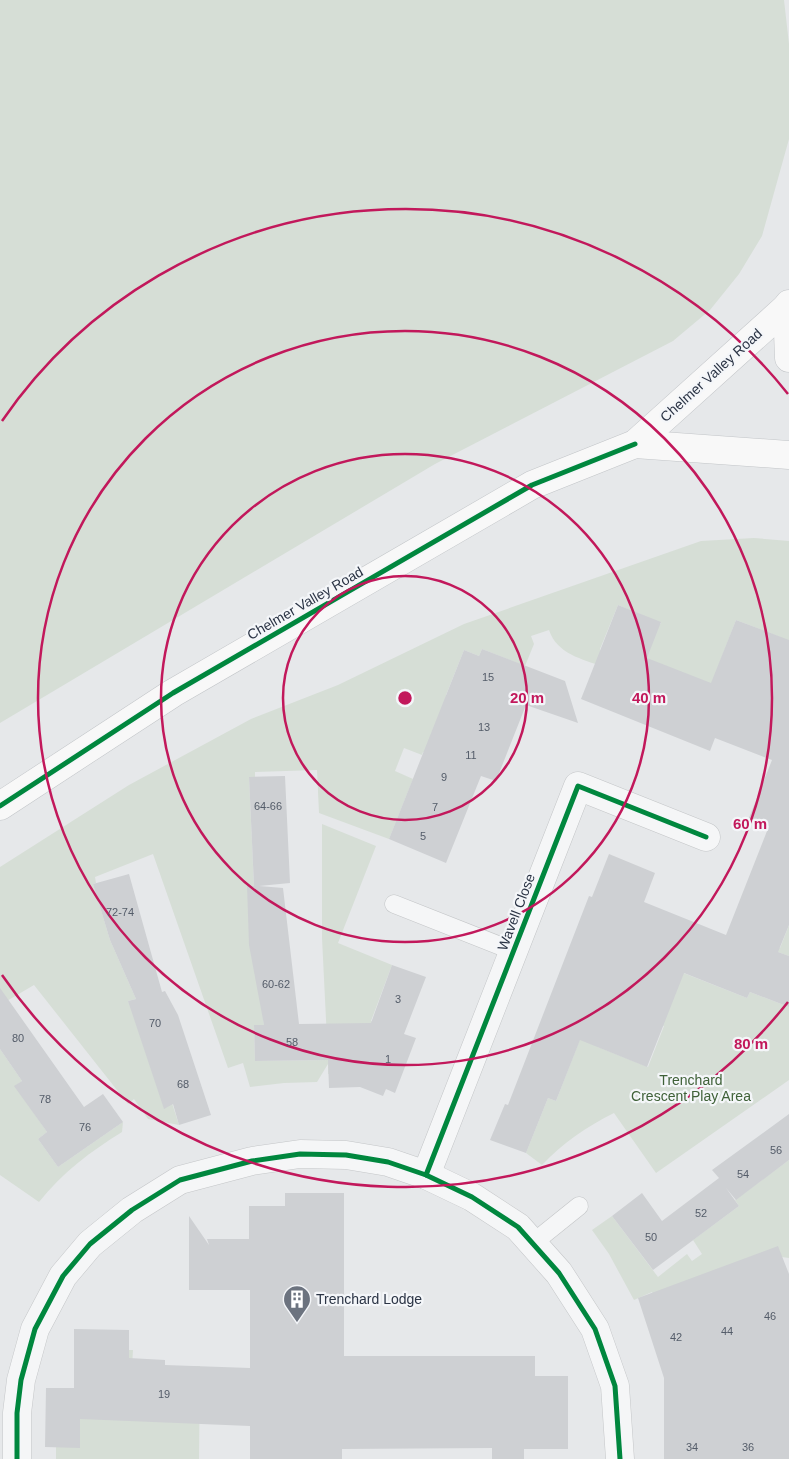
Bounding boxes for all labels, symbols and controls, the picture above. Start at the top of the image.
street label: Chelmer Valley Road [657,325,765,425]
street label: Chelmer Valley Road [244,563,366,643]
house number: 15 [482,671,494,683]
centre of rings [396,689,414,707]
text: 20 m [510,689,544,706]
text: 40 m [632,689,666,706]
house number: 13 [478,721,490,733]
house number: 11 [465,749,477,761]
house number: 9 [441,771,447,783]
house number: 64-66 [254,800,282,812]
house number: 7 [432,801,438,813]
text: 60 m [733,815,767,832]
house number: 5 [420,830,426,842]
street label: Wavell Close [494,871,538,953]
house number: 72-74 [106,906,134,918]
house number: 60-62 [262,978,290,990]
house number: 3 [395,993,401,1005]
house number: 70 [149,1017,161,1029]
house number: 80 [12,1032,24,1044]
text: 80 m [734,1035,768,1052]
house number: 58 [286,1036,298,1048]
house number: 1 [385,1053,391,1065]
park label: Trenchard Crescent Play Area [631,1072,751,1104]
house number: 68 [177,1078,189,1090]
house number: 78 [39,1093,51,1105]
house number: 76 [79,1121,91,1133]
house number: 56 [770,1144,782,1156]
house number: 54 [737,1168,749,1180]
house number: 52 [695,1207,707,1219]
house number: 50 [645,1231,657,1243]
building icon: Trenchard Lodge [282,1284,312,1323]
place label: Trenchard Lodge [316,1291,422,1307]
house number: 46 [764,1310,776,1322]
house number: 44 [721,1325,733,1337]
house number: 42 [670,1331,682,1343]
house number: 19 [158,1388,170,1400]
house number: 34 [686,1441,698,1453]
house number: 36 [742,1441,754,1453]

